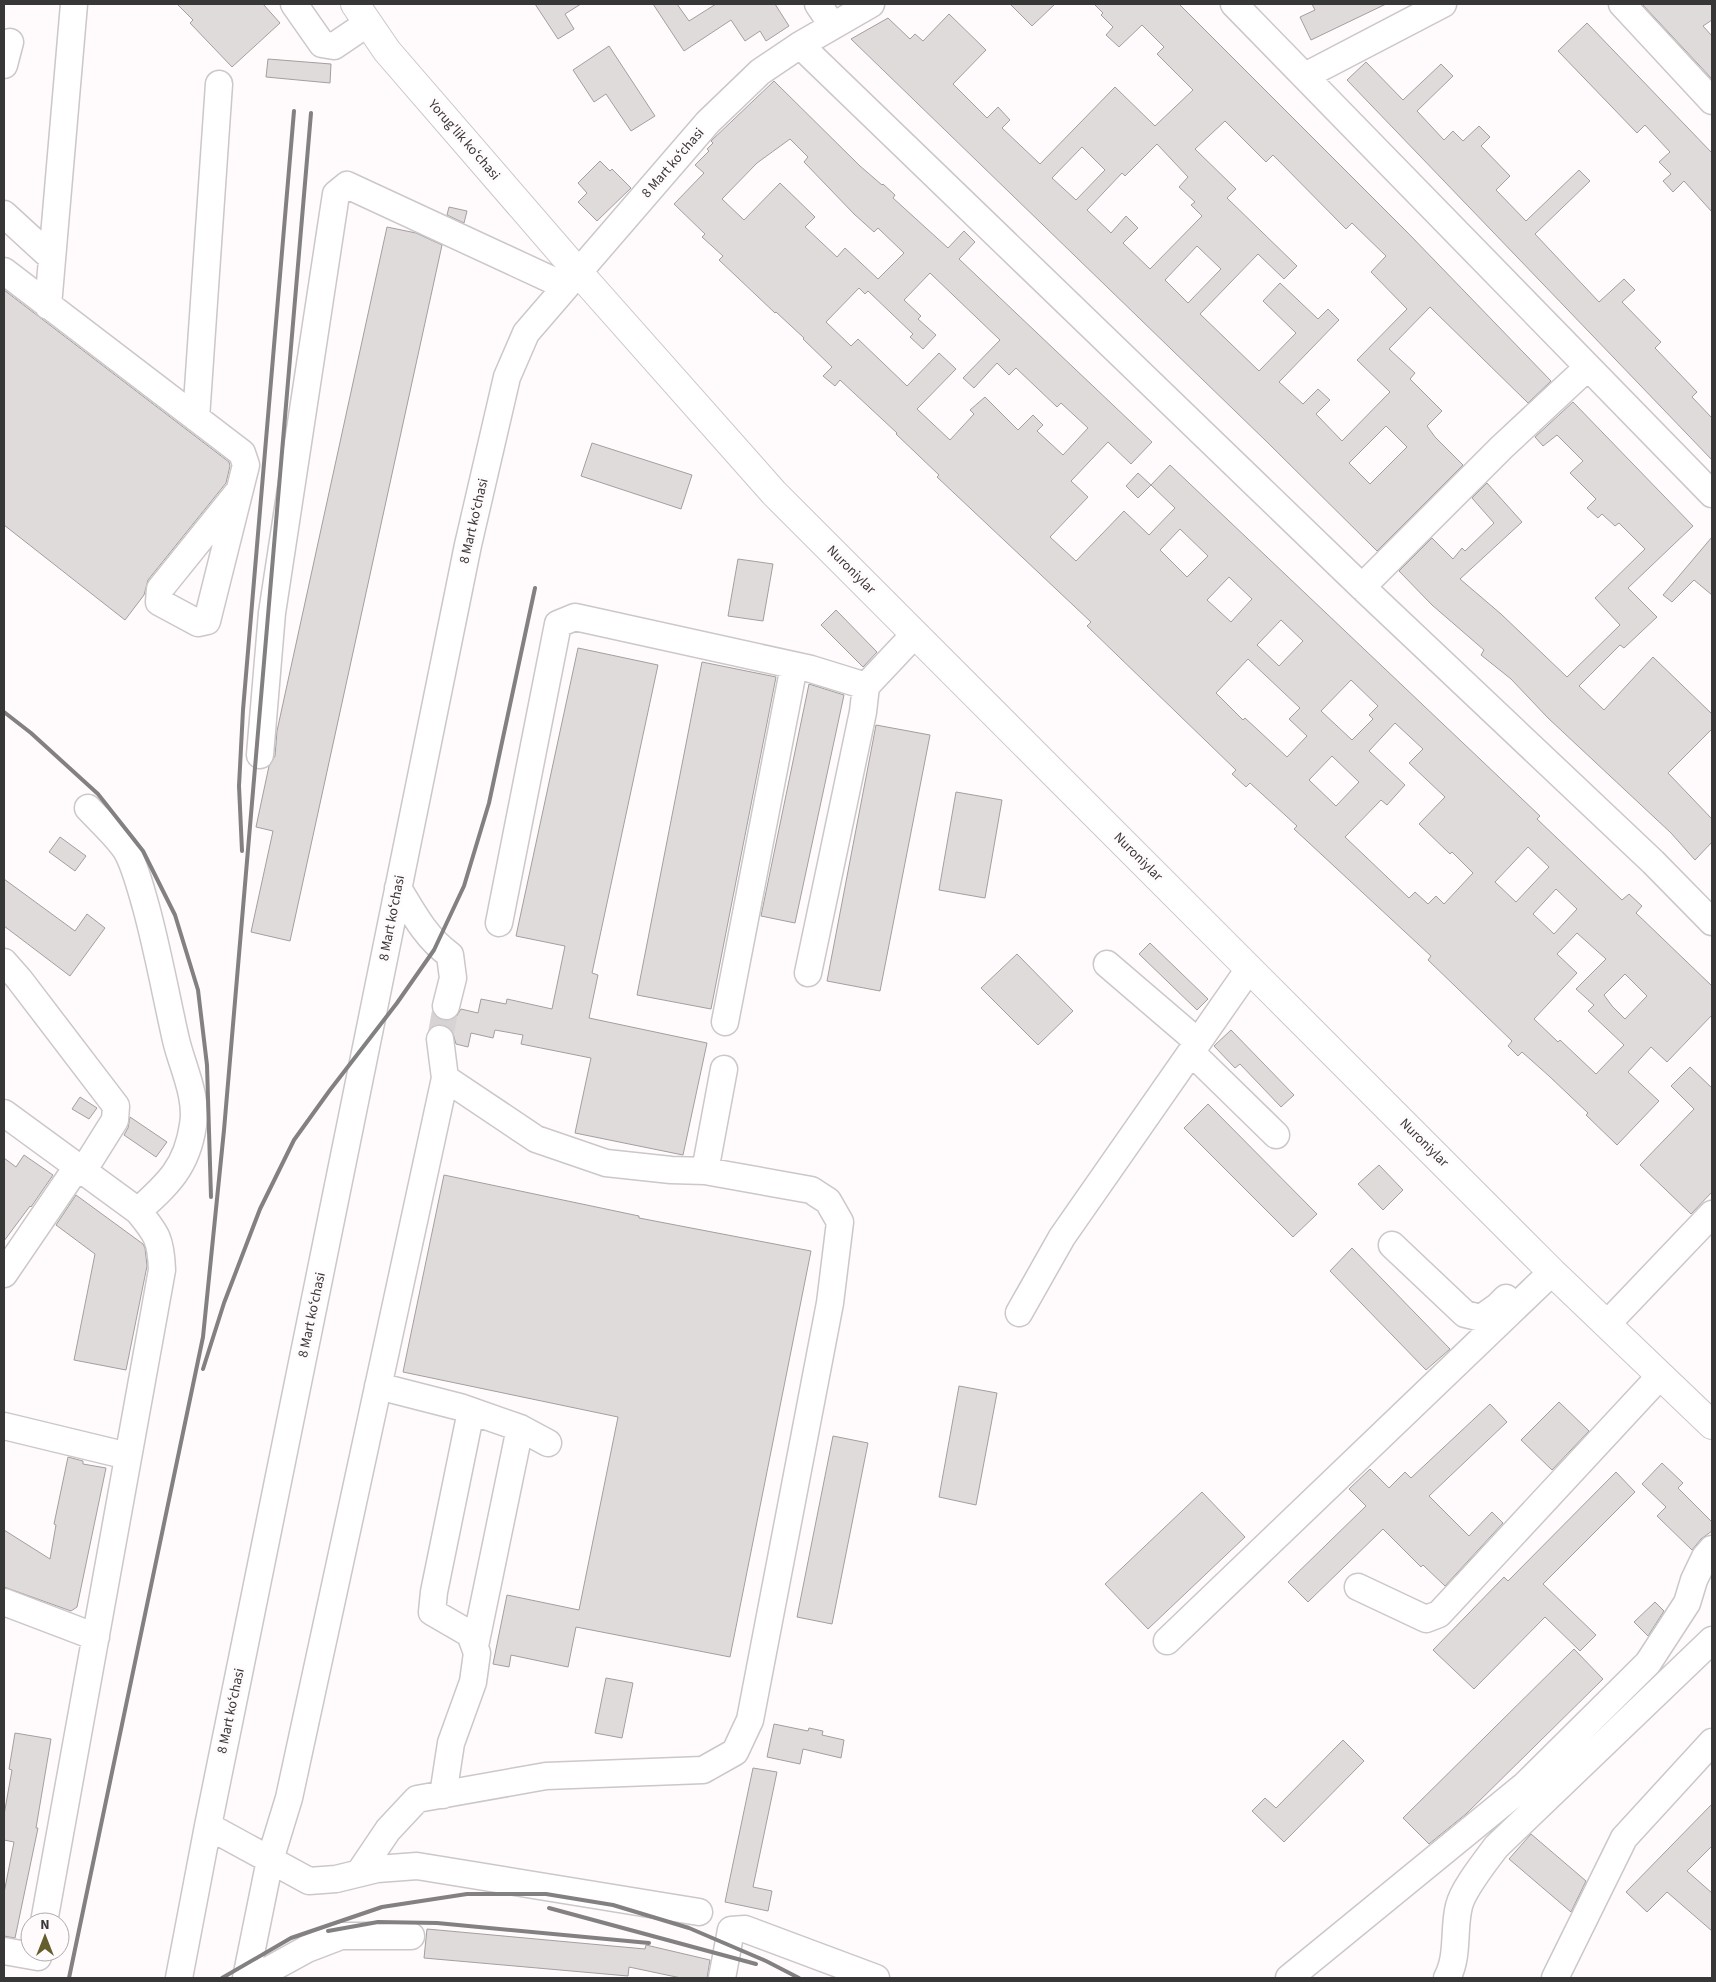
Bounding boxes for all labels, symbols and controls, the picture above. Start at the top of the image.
street label: Yorug'lik koʻchasi [423,95,505,185]
street label: 8 Mart koʻchasi [637,124,709,202]
street label: 8 Mart koʻchasi [454,476,494,566]
street label: Nuroniylar [822,541,880,599]
street label: Nuroniylar [1109,828,1167,886]
street label: 8 Mart koʻchasi [374,873,410,963]
street label: Nuroniylar [1395,1114,1453,1172]
street label: 8 Mart koʻchasi [293,1270,331,1360]
street label: 8 Mart koʻchasi [212,1666,250,1756]
north arrow [20,1912,70,1962]
text: N [40,1915,50,1935]

